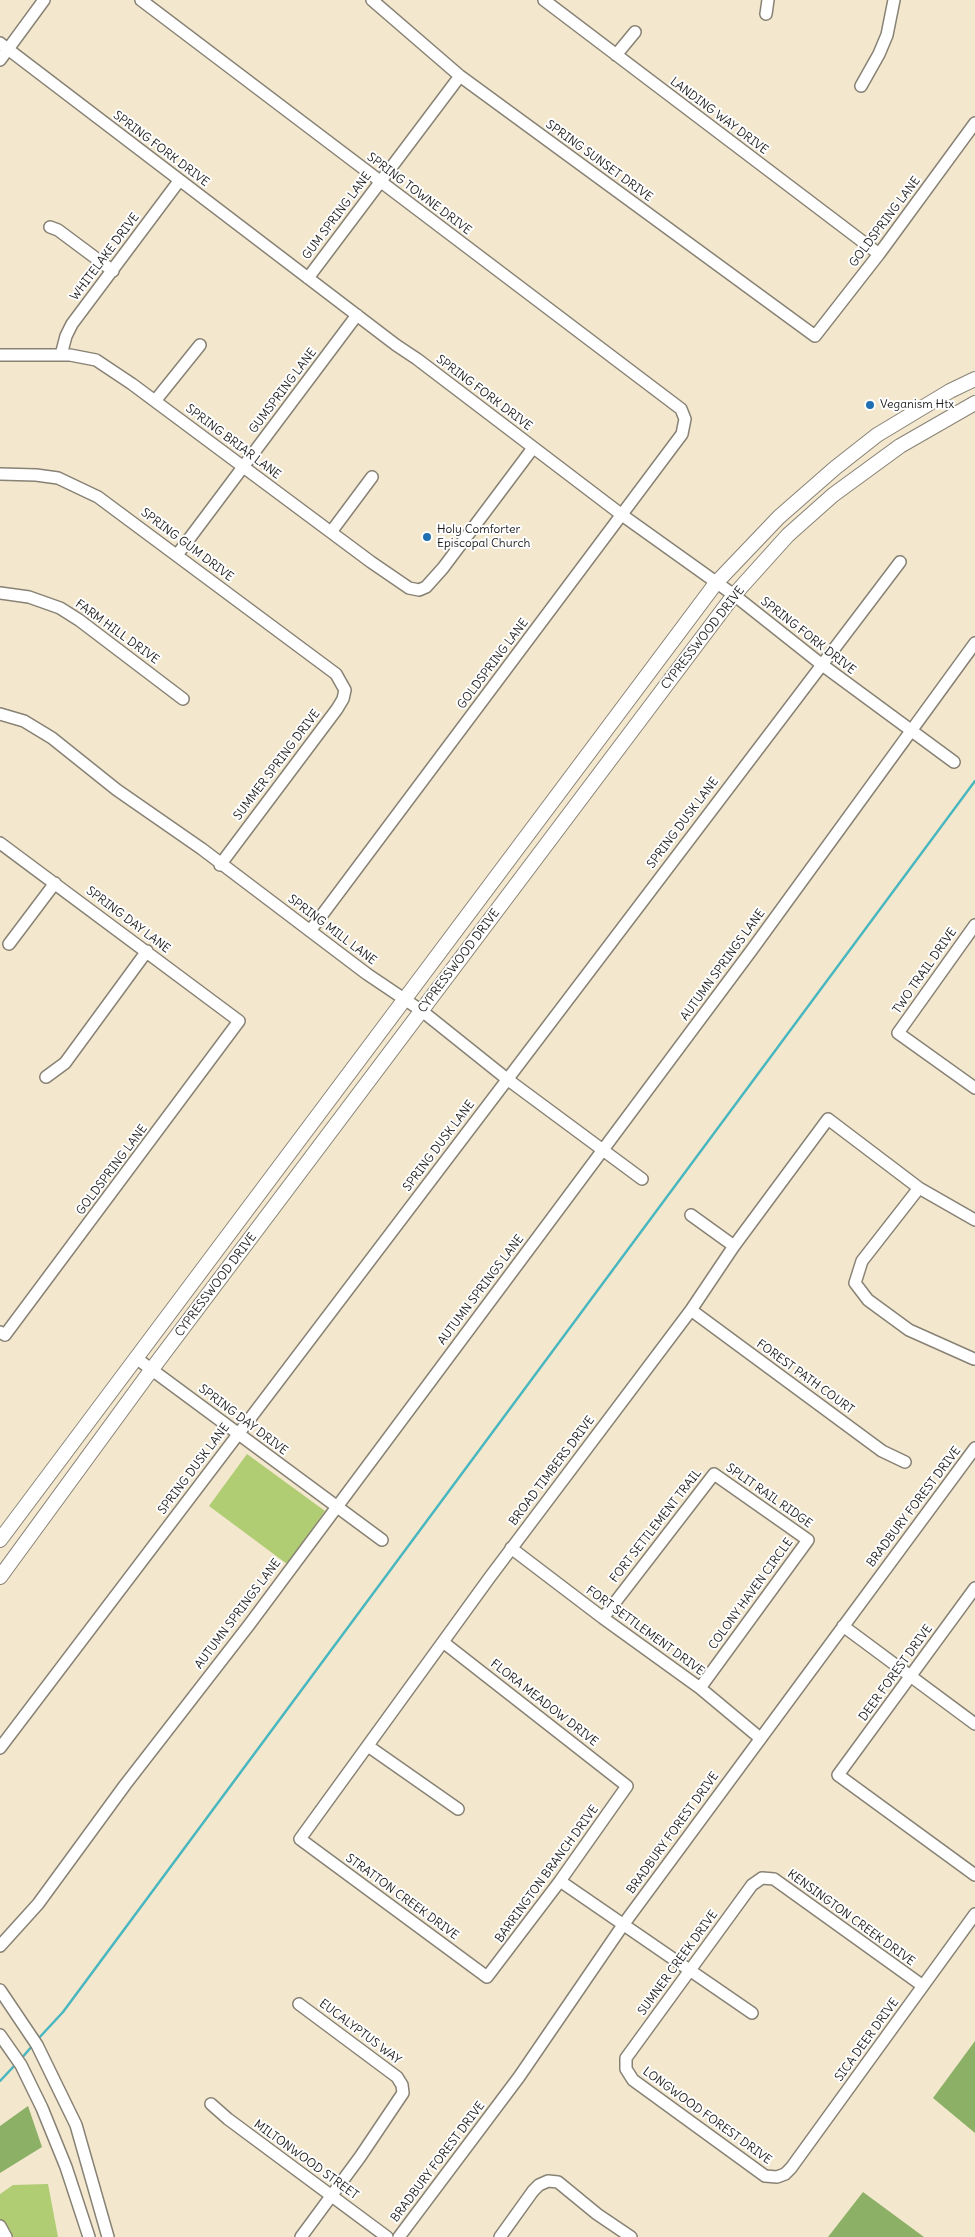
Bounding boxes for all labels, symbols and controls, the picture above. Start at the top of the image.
street label: LANDING WAY DRIVE [667,74,771,158]
street label: SPRING FORK DRIVE [110,108,212,190]
street label: SPRING SUNSET DRIVE [543,117,655,205]
street label: SPRING TOWNE DRIVE [364,150,474,238]
street label: GUM SPRING LANE [299,169,375,263]
street label: GOLDSPRING LANE [846,174,924,270]
street label: WHITELAKE DRIVE [68,211,142,303]
street label: GUMSPRING LANE [246,346,320,436]
street label: SPRING FORK DRIVE [433,352,535,434]
place label: Veganism Htx [880,398,954,412]
marker: Veganism Htx [864,399,876,411]
street label: SPRING BRIAR LANE [183,402,283,482]
street label: SPRING GUM DRIVE [138,506,236,584]
place label: Holy Comforter Episcopal Church [437,523,531,551]
marker: Holy Comforter Episcopal Church [421,531,433,543]
street label: CYPRESSWOOD DRIVE [658,584,748,692]
street label: SPRING FORK DRIVE [758,594,858,678]
street label: FARM HILL DRIVE [72,597,162,667]
street label: GOLDSPRING LANE [454,616,532,712]
street label: SUMMER SPRING DRIVE [231,707,323,823]
street label: SPRING DUSK LANE [644,775,722,871]
street label: SPRING DAY LANE [83,884,173,956]
street label: SPRING MILL LANE [285,892,379,968]
street label: CYPRESSWOOD DRIVE [415,906,503,1016]
street label: AUTUMN SPRINGS LANE [678,907,768,1023]
street label: TWO TRAIL DRIVE [890,925,960,1017]
street label: SPRING DUSK LANE [400,1098,478,1194]
street label: GOLDSPRING LANE [73,1122,151,1218]
street label: CYPRESSWOOD DRIVE [172,1230,260,1340]
street label: AUTUMN SPRINGS LANE [435,1232,527,1348]
street label: FOREST PATH COURT [753,1337,857,1417]
street label: SPRING DAY DRIVE [196,1382,290,1458]
street label: BROAD TIMBERS DRIVE [506,1414,598,1528]
street label: SPRING DUSK LANE [155,1421,233,1517]
street label: BRADBURY FOREST DRIVE [864,1444,964,1570]
street label: SPLIT RAIL RIDGE [723,1461,815,1531]
street label: FORT SETTLEMENT TRAIL [607,1466,705,1586]
street label: COLONY HAVEN CIRCLE [706,1536,796,1652]
street label: AUTUMN SPRINGS LANE [192,1556,284,1672]
street label: FORT SETTLEMENT DRIVE [583,1583,707,1679]
street label: DEER FOREST DRIVE [856,1622,936,1724]
street label: FLORA MEADOW DRIVE [487,1657,601,1749]
street label: BRADBURY FOREST DRIVE [624,1769,722,1897]
street label: BARRINGTON BRANCH DRIVE [492,1803,602,1945]
street label: STRATTON CREEK DRIVE [343,1851,461,1943]
street label: KENSINGTON CREEK DRIVE [785,1867,917,1969]
street label: SUMNER CREEK DRIVE [635,1908,721,2018]
street label: SICA DEER DRIVE [832,1996,902,2084]
street label: EUCALYPTUS WAY [316,1997,404,2067]
street label: LONGWOOD FOREST DRIVE [640,2064,774,2168]
street label: BRADBURY FOREST DRIVE [388,2099,488,2225]
street label: MILTONWOOD STREET [251,2117,361,2203]

